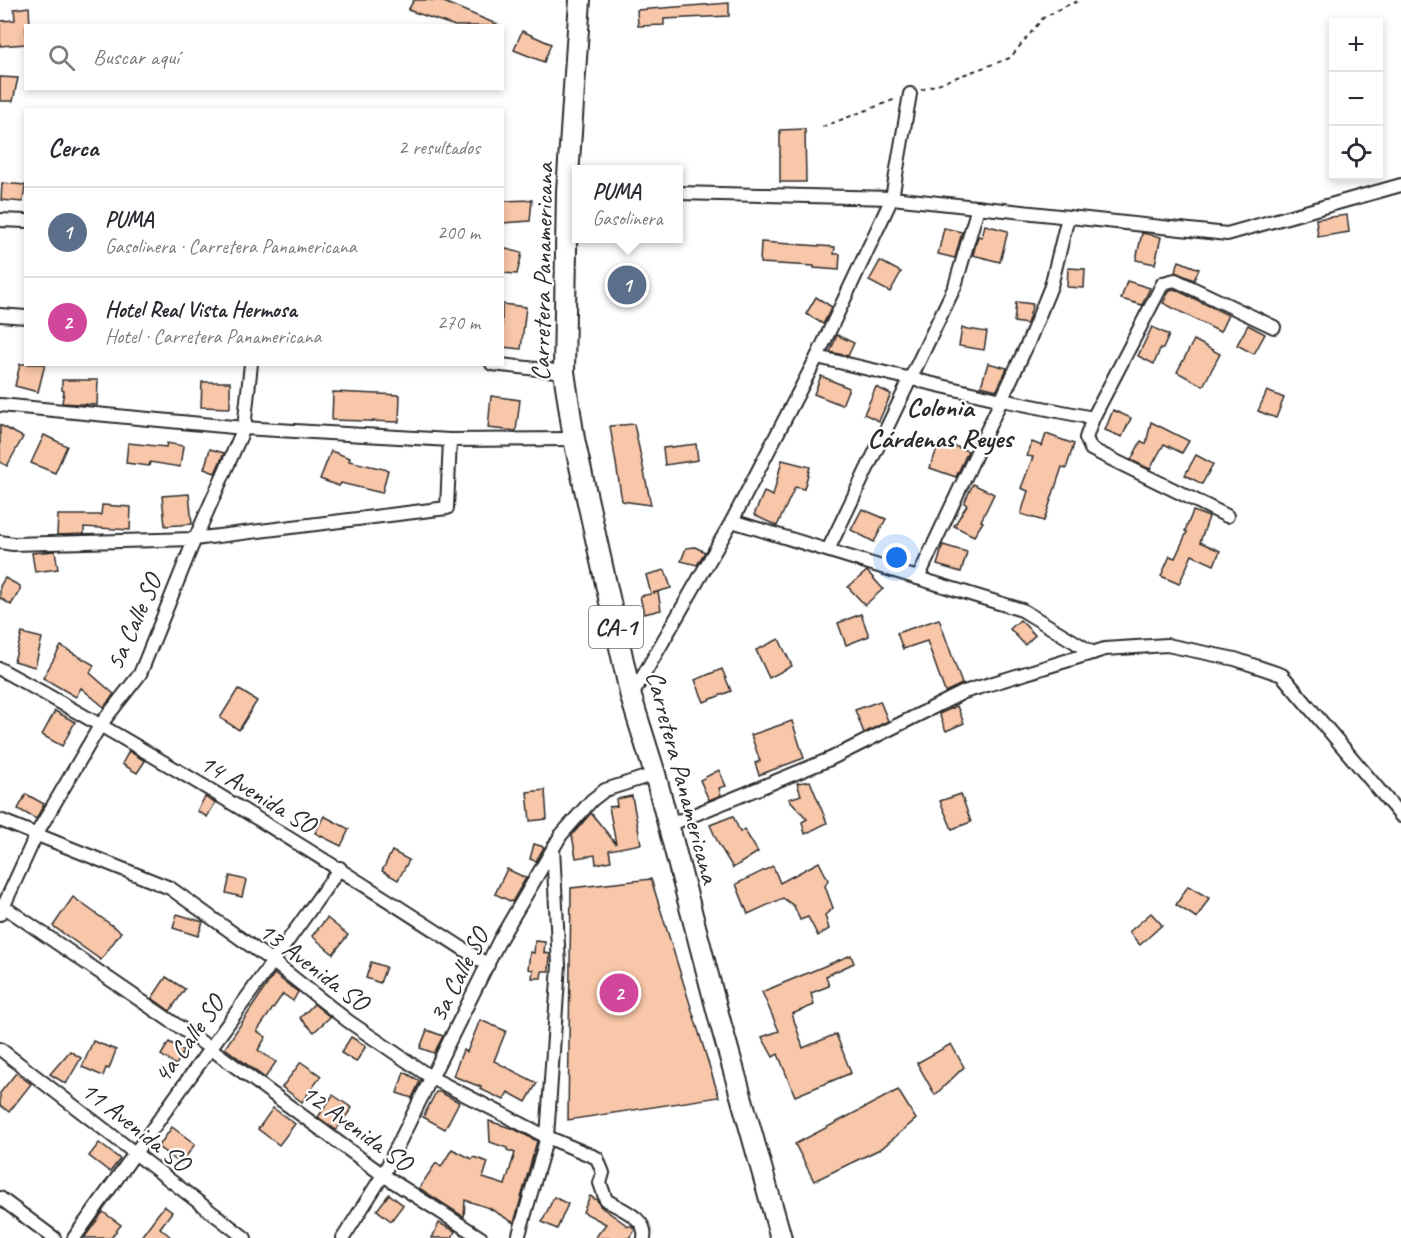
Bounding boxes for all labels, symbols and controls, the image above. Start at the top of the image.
map controls [1329,18,1383,180]
button: + [1329,18,1383,72]
search box [24,24,504,90]
icon: search [45,41,78,74]
text: Buscar aquí [93,43,179,71]
button: − [1329,72,1383,126]
button: locate [1329,126,1383,180]
text: Cerca [48,131,98,164]
text: 2 resultados [398,135,480,160]
street label: Carretera Panamericana [524,161,561,381]
popup [572,165,683,243]
text: PUMA [592,178,641,206]
text: PUMA [105,206,153,234]
text: Gasolinera [592,206,663,231]
text: 1 [63,220,72,245]
text: 200 m [437,220,480,245]
text: Gasolinera · Carretera Panamericana [105,234,357,259]
pin: 1 [608,262,646,308]
text: Hotel Real Vista Hermosa [105,296,297,324]
text: 2 [63,310,72,335]
text: 270 m [437,310,480,335]
text: Hotel · Carretera Panamericana [105,324,321,349]
district label: Colonia Cárdenas Reyes [868,390,1015,455]
your location [882,543,911,572]
street label: 5a Calle SO [98,567,170,675]
road number: CA-1 [589,606,643,648]
street label: Carretera Panamericana [638,667,727,888]
street label: 14 Avenida SO [194,746,324,842]
street label: 13 Avenida SO [252,914,378,1020]
street label: 3a Calle SO [421,920,497,1028]
pin: 2 [600,970,638,1016]
street label: 4a Calle SO [145,986,233,1090]
street label: 11 Avenida SO [75,1074,199,1181]
street label: 12 Avenida SO [295,1076,421,1181]

